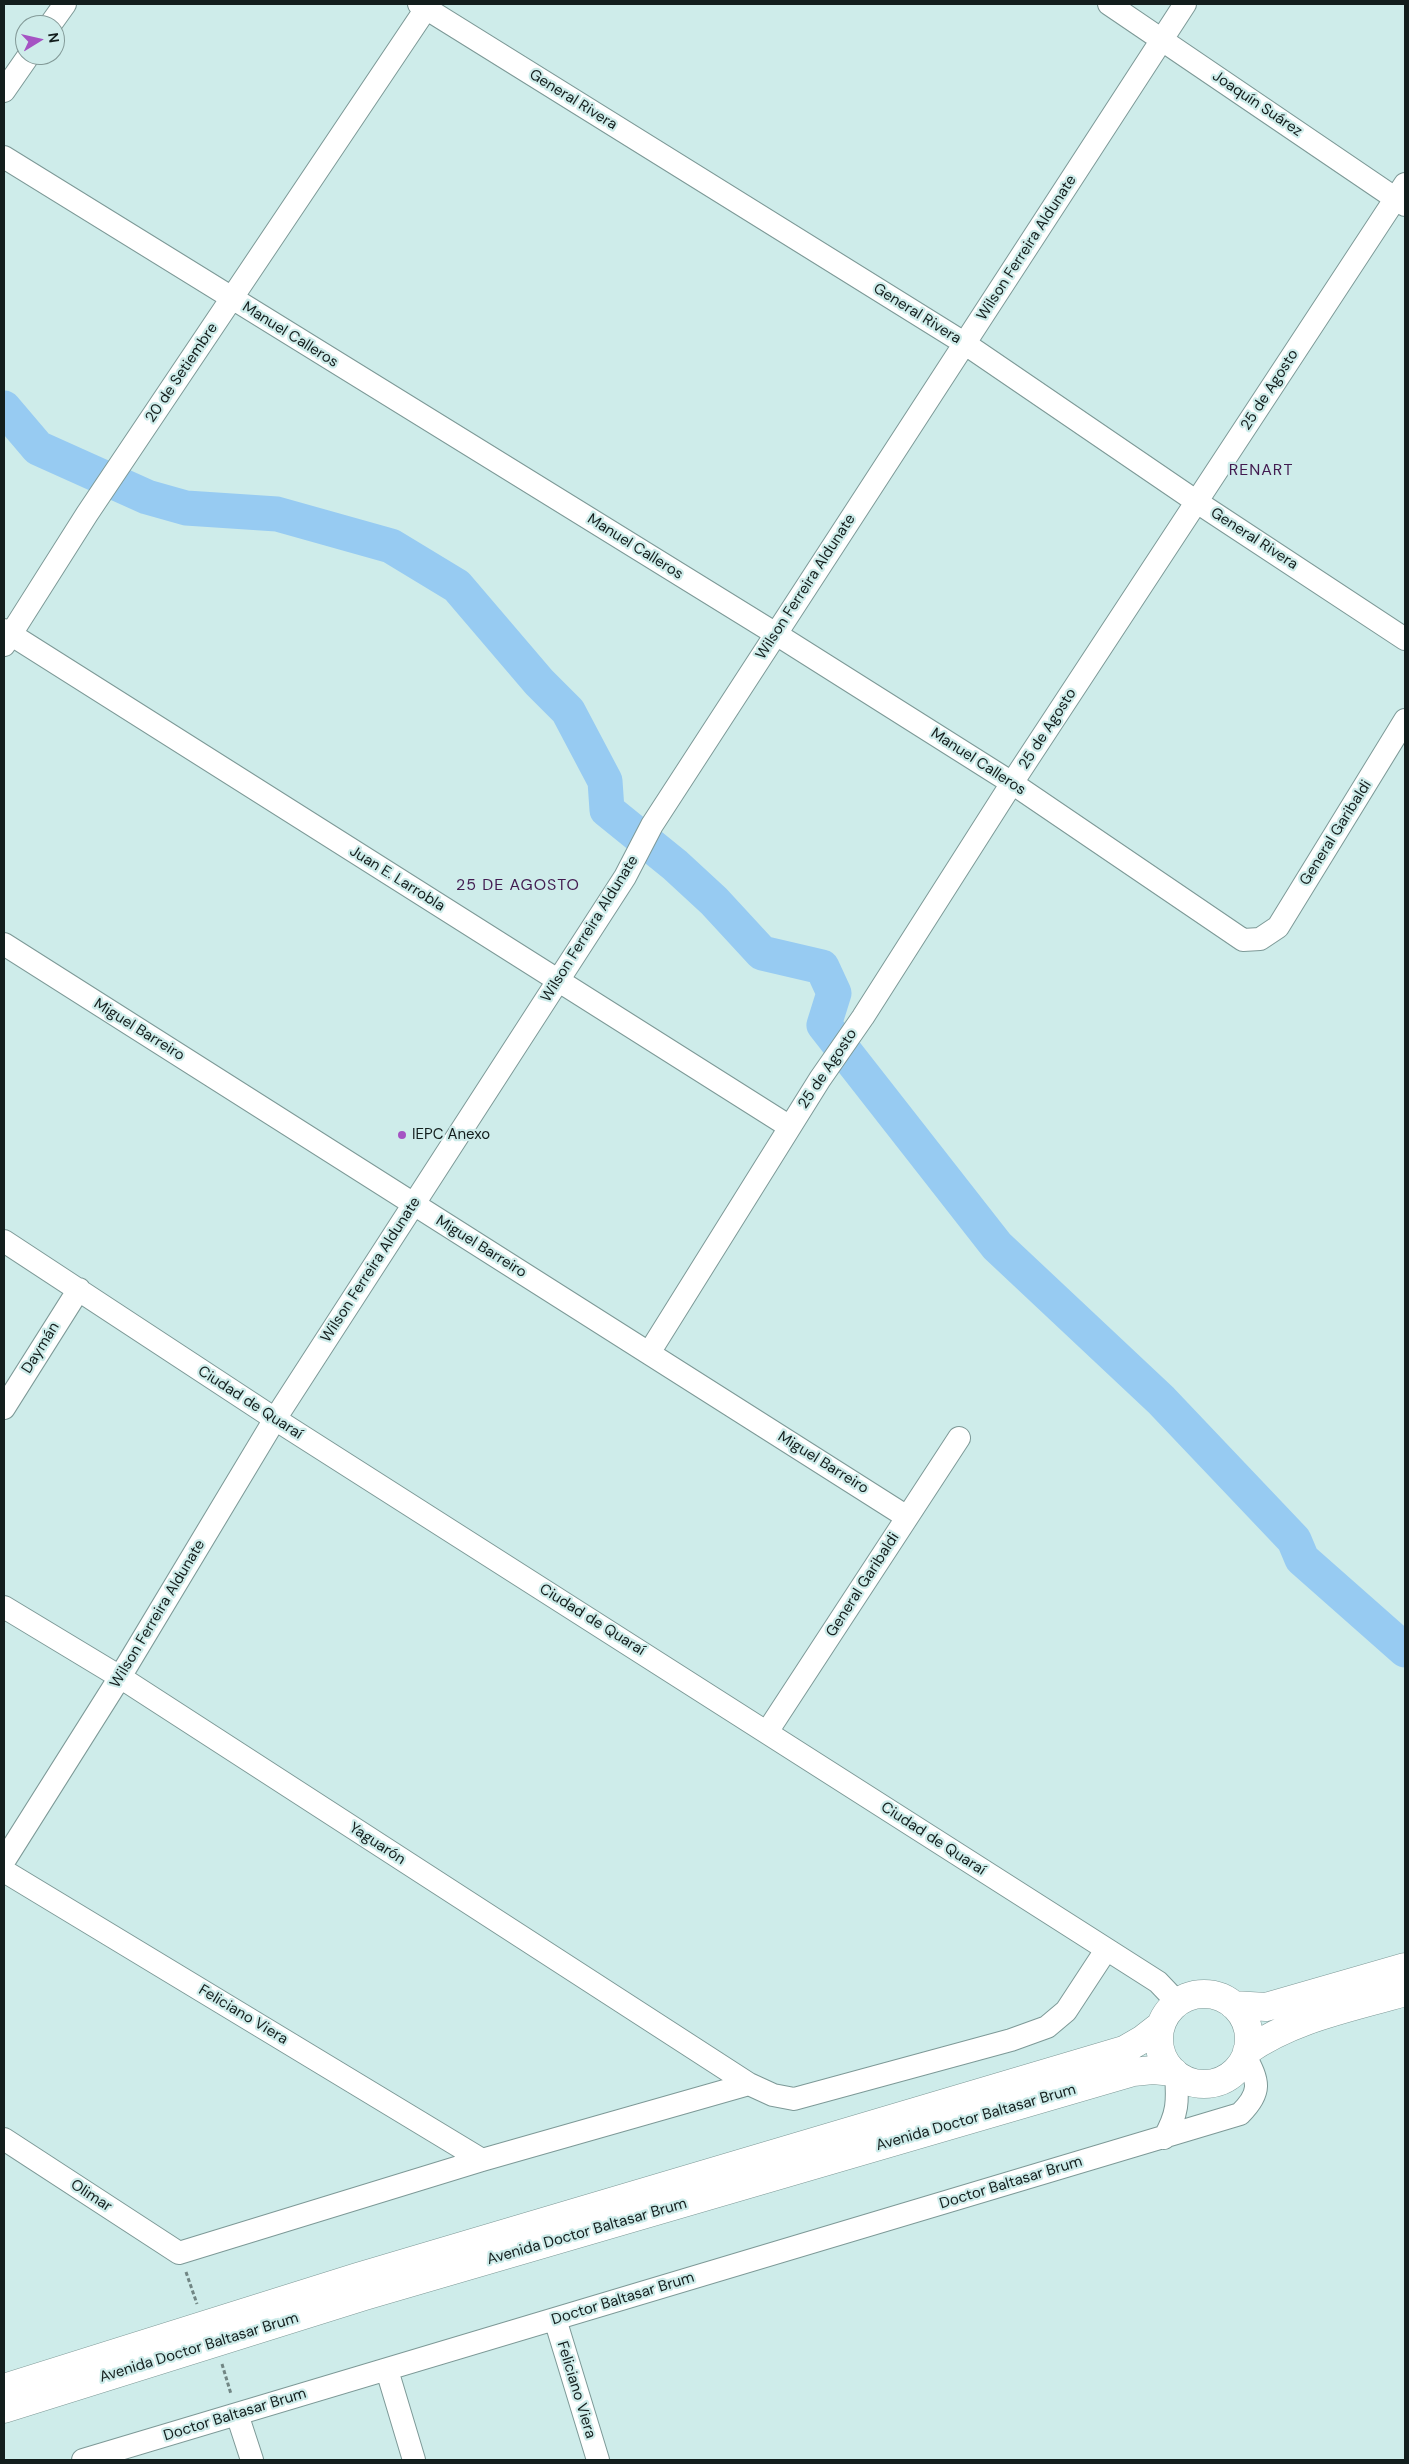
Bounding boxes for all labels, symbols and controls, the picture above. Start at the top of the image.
north arrow [15,15,65,65]
text: N [44,31,64,44]
street label: General Rivera [526,66,620,134]
street label: Joaquín Suárez [1209,67,1305,141]
street label: Wilson Ferreira Aldunate [973,172,1081,324]
street label: General Rivera [870,280,964,348]
street label: Manuel Calleros [239,298,341,372]
street label: 20 de Setiembre [142,320,222,426]
street label: 25 de Agosto [1237,346,1303,434]
district label: RENART [1228,461,1294,481]
street label: General Rivera [1207,504,1301,574]
street label: Manuel Calleros [584,510,686,584]
street label: Wilson Ferreira Aldunate [752,511,860,663]
street label: 25 de Agosto [1015,685,1081,773]
street label: Manuel Calleros [927,725,1029,799]
street label: General Garibaldi [1296,777,1376,889]
street label: Juan E. Larrobla [346,842,448,916]
street label: Wilson Ferreira Aldunate [537,852,643,1006]
district label: 25 DE AGOSTO [455,876,581,896]
street label: Miguel Barreiro [90,995,188,1065]
street label: 25 de Agosto [795,1026,861,1112]
place label: IEPC Anexo [412,1126,490,1144]
marker: IEPC Anexo [396,1129,408,1141]
street label: Wilson Ferreira Aldunate [317,1194,425,1346]
street label: Miguel Barreiro [432,1212,530,1282]
street label: Daymán [18,1319,64,1377]
street label: Ciudad de Quaraí [194,1362,306,1444]
street label: Miguel Barreiro [774,1428,872,1498]
street label: General Garibaldi [823,1530,903,1640]
street label: Wilson Ferreira Aldunate [107,1537,209,1691]
street label: Ciudad de Quaraí [536,1580,648,1660]
street label: Ciudad de Quaraí [877,1798,989,1880]
street label: Yaguarón [345,1819,409,1869]
street label: Feliciano Viera [195,1981,291,2049]
street label: Avenida Doctor Baltasar Brum [874,2081,1078,2155]
street label: Doctor Baltasar Brum [938,2153,1084,2213]
street label: Olimar [67,2176,115,2216]
street label: Avenida Doctor Baltasar Brum [485,2195,689,2269]
street label: Doctor Baltasar Brum [550,2269,696,2329]
street label: Avenida Doctor Baltasar Brum [97,2309,301,2387]
street label: Feliciano Viera [553,2339,599,2441]
street label: Doctor Baltasar Brum [162,2385,308,2445]

